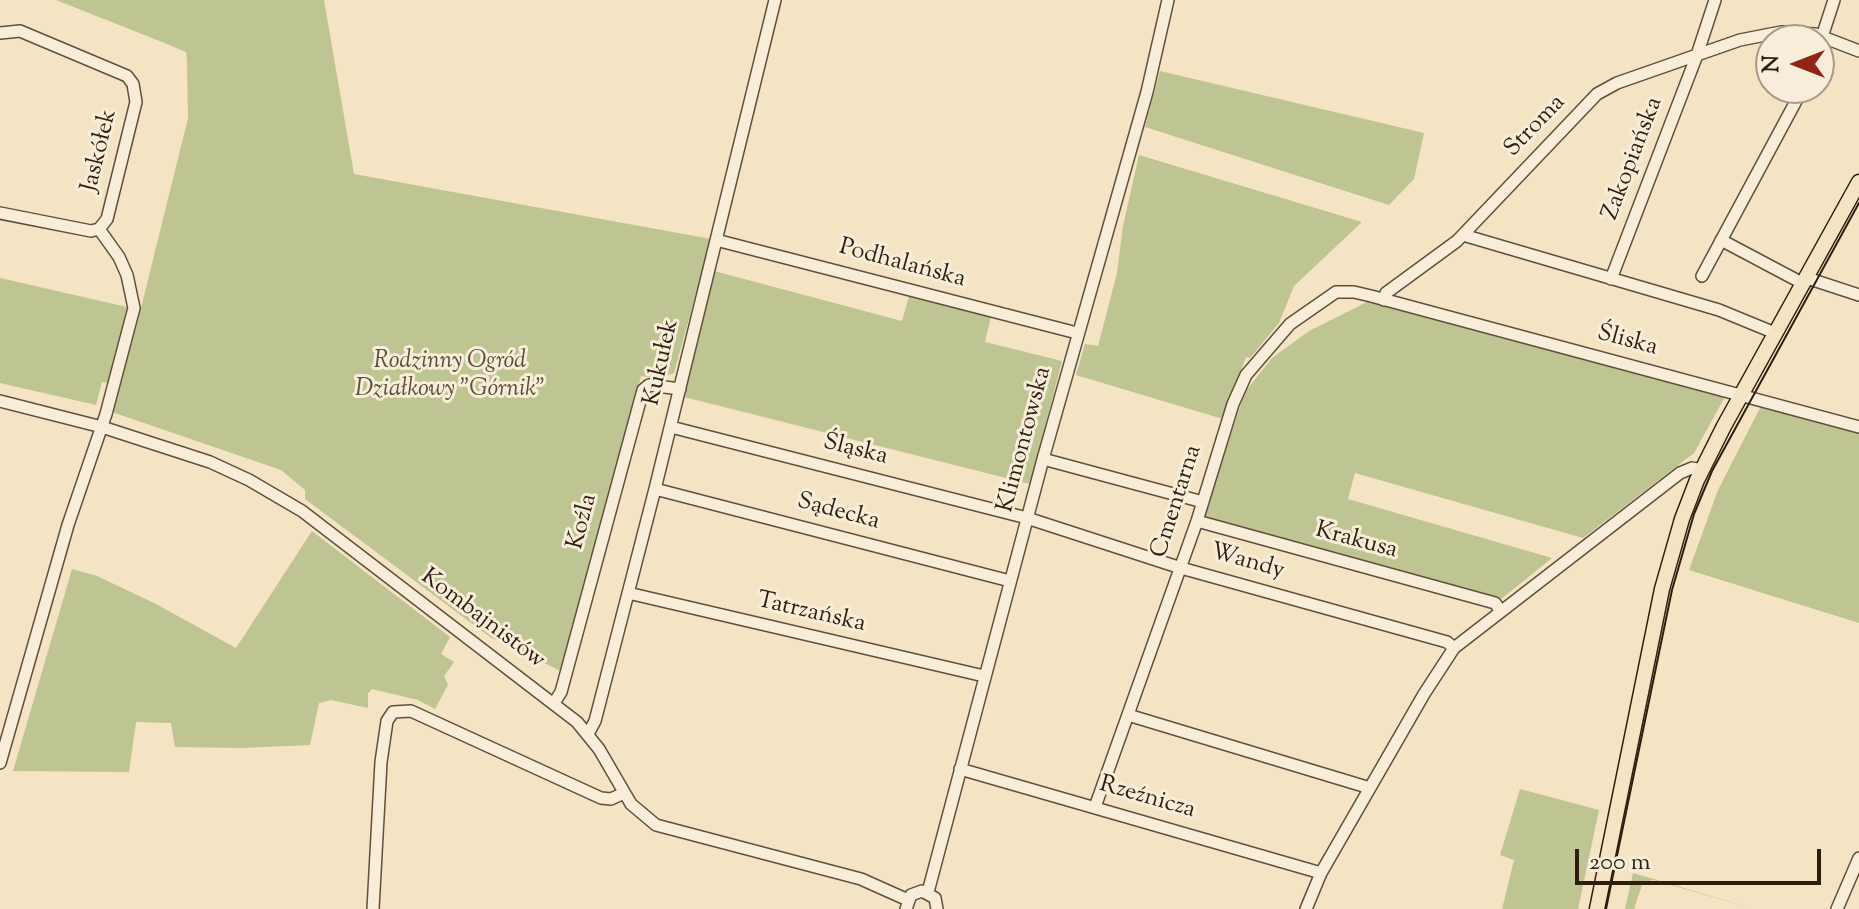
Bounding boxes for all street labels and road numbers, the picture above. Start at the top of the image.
street label: Stroma [1499,90,1573,164]
street label: Zakopiańska [1597,94,1671,224]
street label: Jaskółek [77,107,125,195]
street label: Podhalańska [836,234,968,296]
street label: Kukułek [639,317,687,409]
street label: Śliska [1594,320,1660,364]
street label: Klimontowska [993,364,1059,516]
street label: Śląska [820,429,890,473]
street label: Cmentarna [1146,442,1210,562]
street label: Sądecka [794,488,882,538]
street label: Koźla [563,491,605,553]
street label: Krakusa [1312,517,1400,567]
street label: Wandy [1207,539,1287,587]
street label: Kombajnistów [414,564,550,676]
street label: Tatrzańska [754,588,868,640]
street label: Rzeźnicza [1096,772,1198,826]

